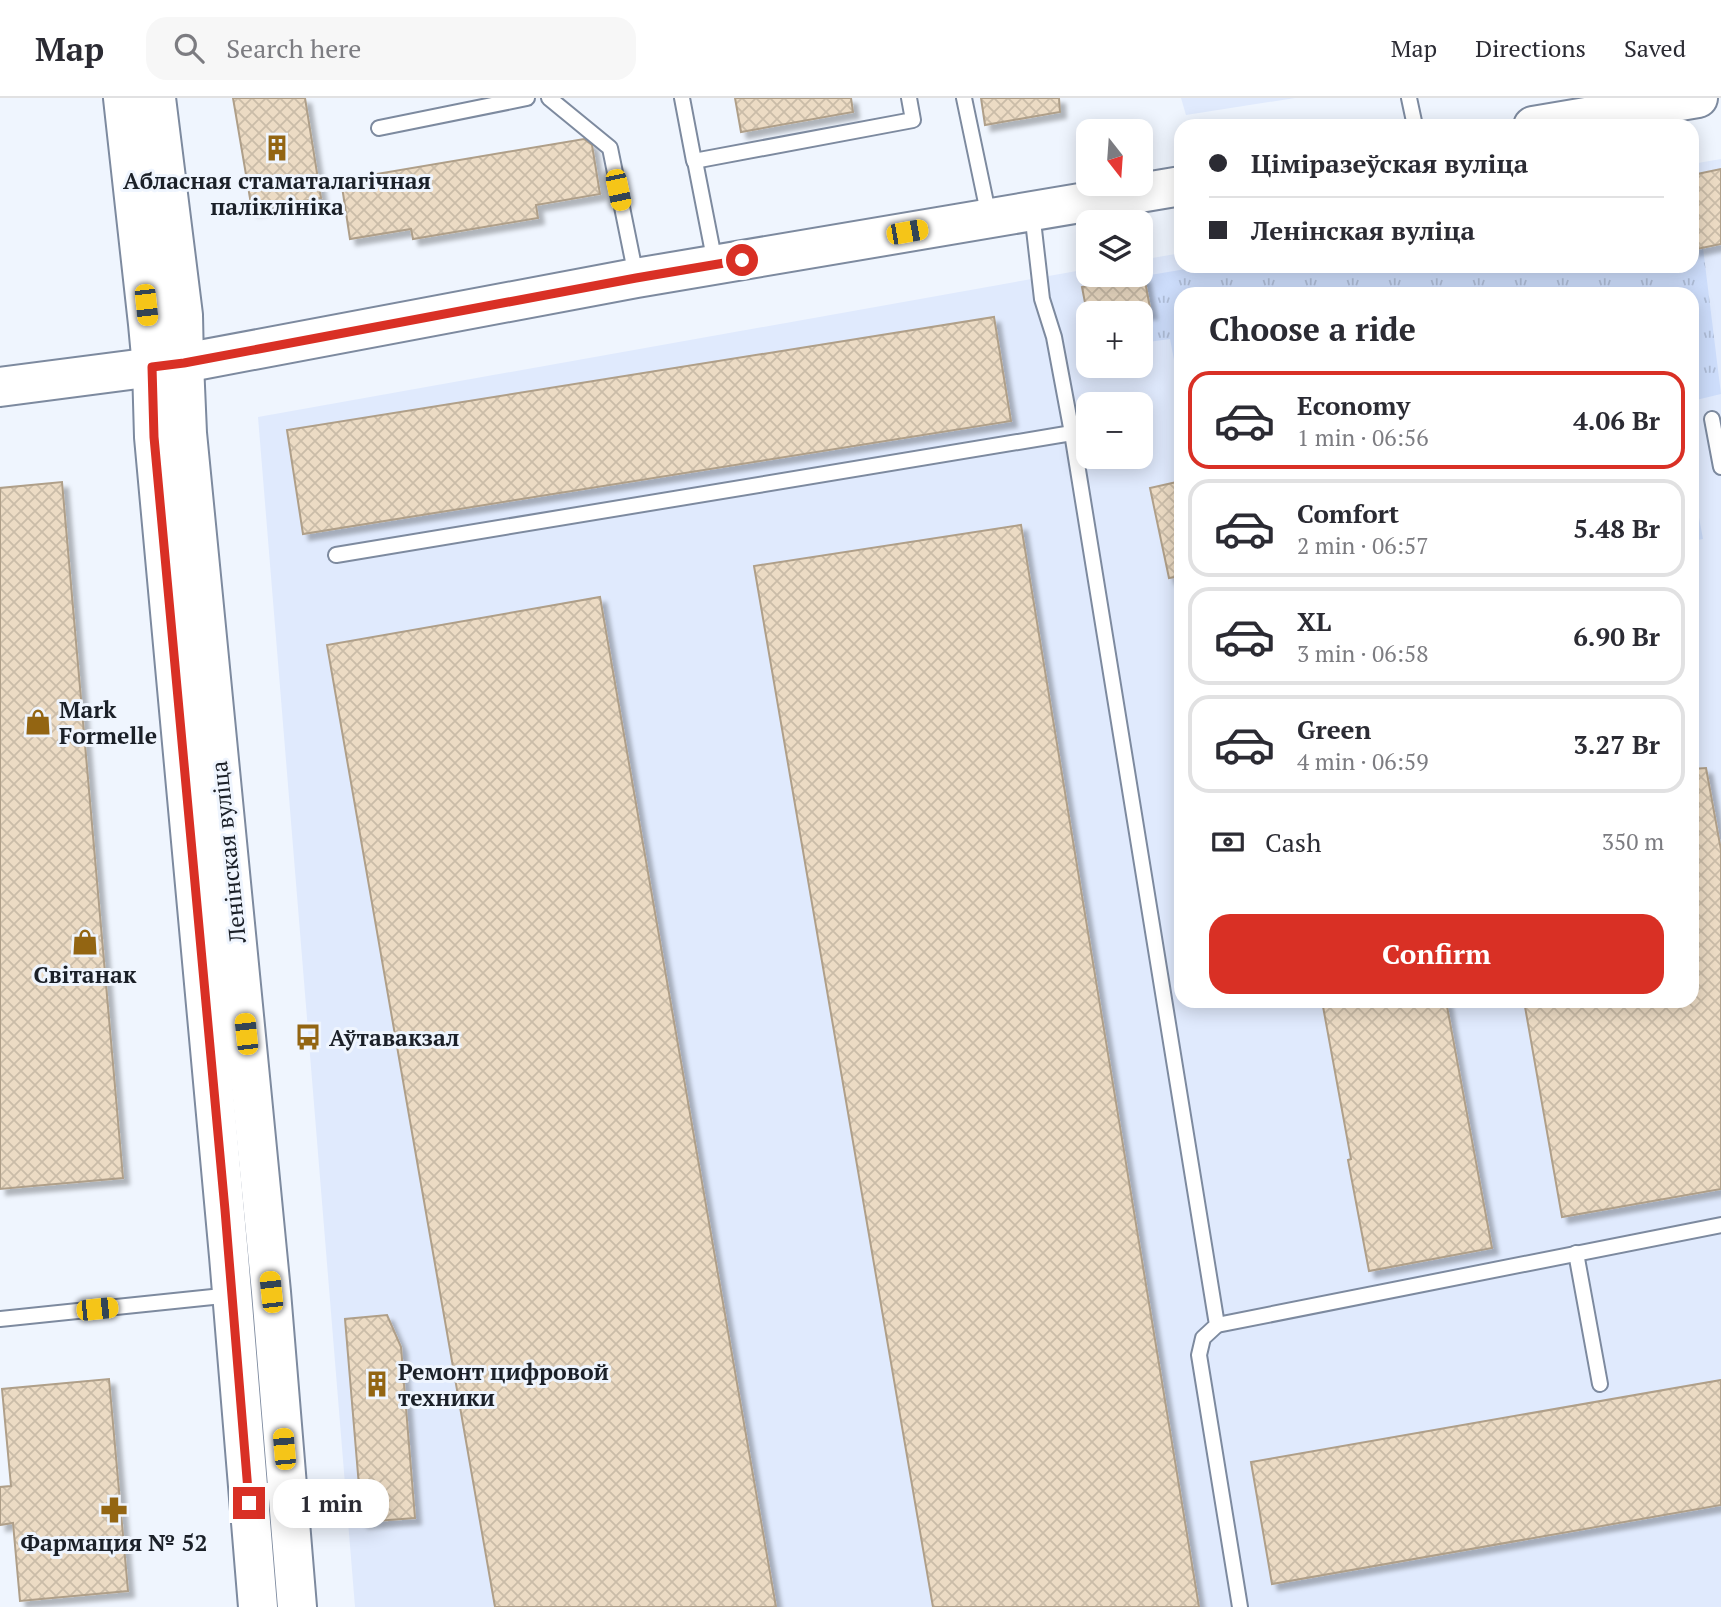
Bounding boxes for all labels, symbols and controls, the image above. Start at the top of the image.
search box [146,17,636,80]
text: Map [35,27,104,70]
icon: search [170,29,208,67]
text: Search here [226,31,361,65]
text: Map [1391,32,1437,64]
text: Directions [1475,32,1586,64]
text: Saved [1624,32,1686,64]
north arrow [1076,119,1153,196]
map controls [1076,119,1153,469]
building icon: Абласная стаматалагічная паліклініка [262,133,292,163]
text: Ціміразеўская вуліца [1251,146,1528,180]
place label: Абласная стаматалагічная паліклініка [123,165,431,222]
car [604,167,633,213]
button: layers [1076,210,1153,287]
text: Ленінская вуліца [1251,213,1475,247]
car [885,218,930,246]
route start [726,244,758,276]
car [134,283,159,327]
button: + [1076,301,1153,378]
text: Choose a ride [1209,308,1416,350]
text: Economy [1297,388,1410,422]
icon: car [1213,389,1276,452]
button: − [1076,392,1153,469]
text: 4.06 Br [1573,403,1660,437]
text: 1 min · 06:56 [1297,422,1429,453]
text: Comfort [1297,496,1399,530]
icon: car [1213,497,1276,560]
text: 5.48 Br [1573,511,1660,545]
text: 2 min · 06:57 [1297,530,1429,561]
text: XL [1297,604,1331,638]
icon: car [1213,605,1276,668]
text: 6.90 Br [1573,619,1660,653]
text: 3 min · 06:58 [1297,638,1429,669]
place label: Mark Formelle [59,694,157,751]
shop icon: Mark Formelle [23,707,53,737]
text: Green [1297,712,1371,746]
icon: car [1213,713,1276,776]
text: 3.27 Br [1573,727,1660,761]
text: 4 min · 06:59 [1297,746,1429,777]
street label: Ленінская вуліца [203,759,253,945]
icon: cash [1209,823,1247,861]
text: Cash [1265,825,1321,859]
text: 350 m [1602,826,1664,857]
button: Confirm [1209,914,1664,994]
shop icon: Світанак [70,927,100,957]
place label: Світанак [34,959,137,990]
car [234,1012,259,1056]
bus stop icon: Аўтавакзал [293,1022,323,1052]
place label: Аўтавакзал [329,1022,459,1053]
car [259,1270,284,1314]
car [76,1296,119,1322]
place label: Ремонт цифровой техники [398,1356,609,1413]
building icon: Ремонт цифровой техники [362,1369,392,1399]
car [272,1427,297,1471]
callout: 1 min [274,1478,389,1528]
route end [233,1487,265,1519]
text: 1 min [300,1488,362,1519]
pharmacy icon: Фармация № 52 [99,1495,129,1525]
place label: Фармация № 52 [20,1527,208,1558]

